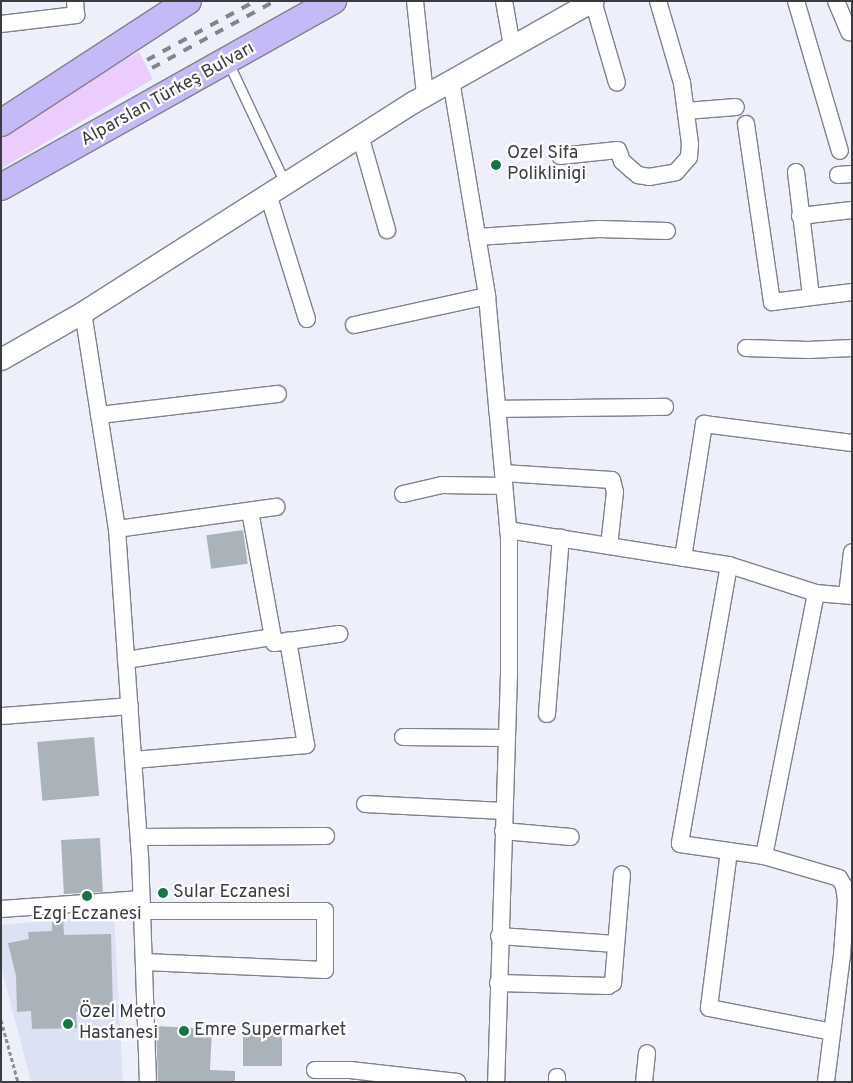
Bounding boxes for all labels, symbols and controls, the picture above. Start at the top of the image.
street label: Alparslan Türkeş Bulvarı [77,38,259,152]
place label: Ozel Sifa Poliklinigi [507,144,586,186]
marker: Ozel Sifa Poliklinigi [489,158,503,172]
place label: Sular Eczanesi [173,882,290,904]
marker: Sular Eczanesi [157,887,169,899]
marker: Ezgi Eczanesi [81,890,93,902]
place label: Ezgi Eczanesi [32,904,142,926]
place label: Özel Metro Hastanesi [79,1003,166,1046]
marker: Özel Metro Hastanesi [61,1017,75,1031]
place label: Emre Supermarket [194,1020,346,1042]
marker: Emre Supermarket [178,1025,190,1037]

